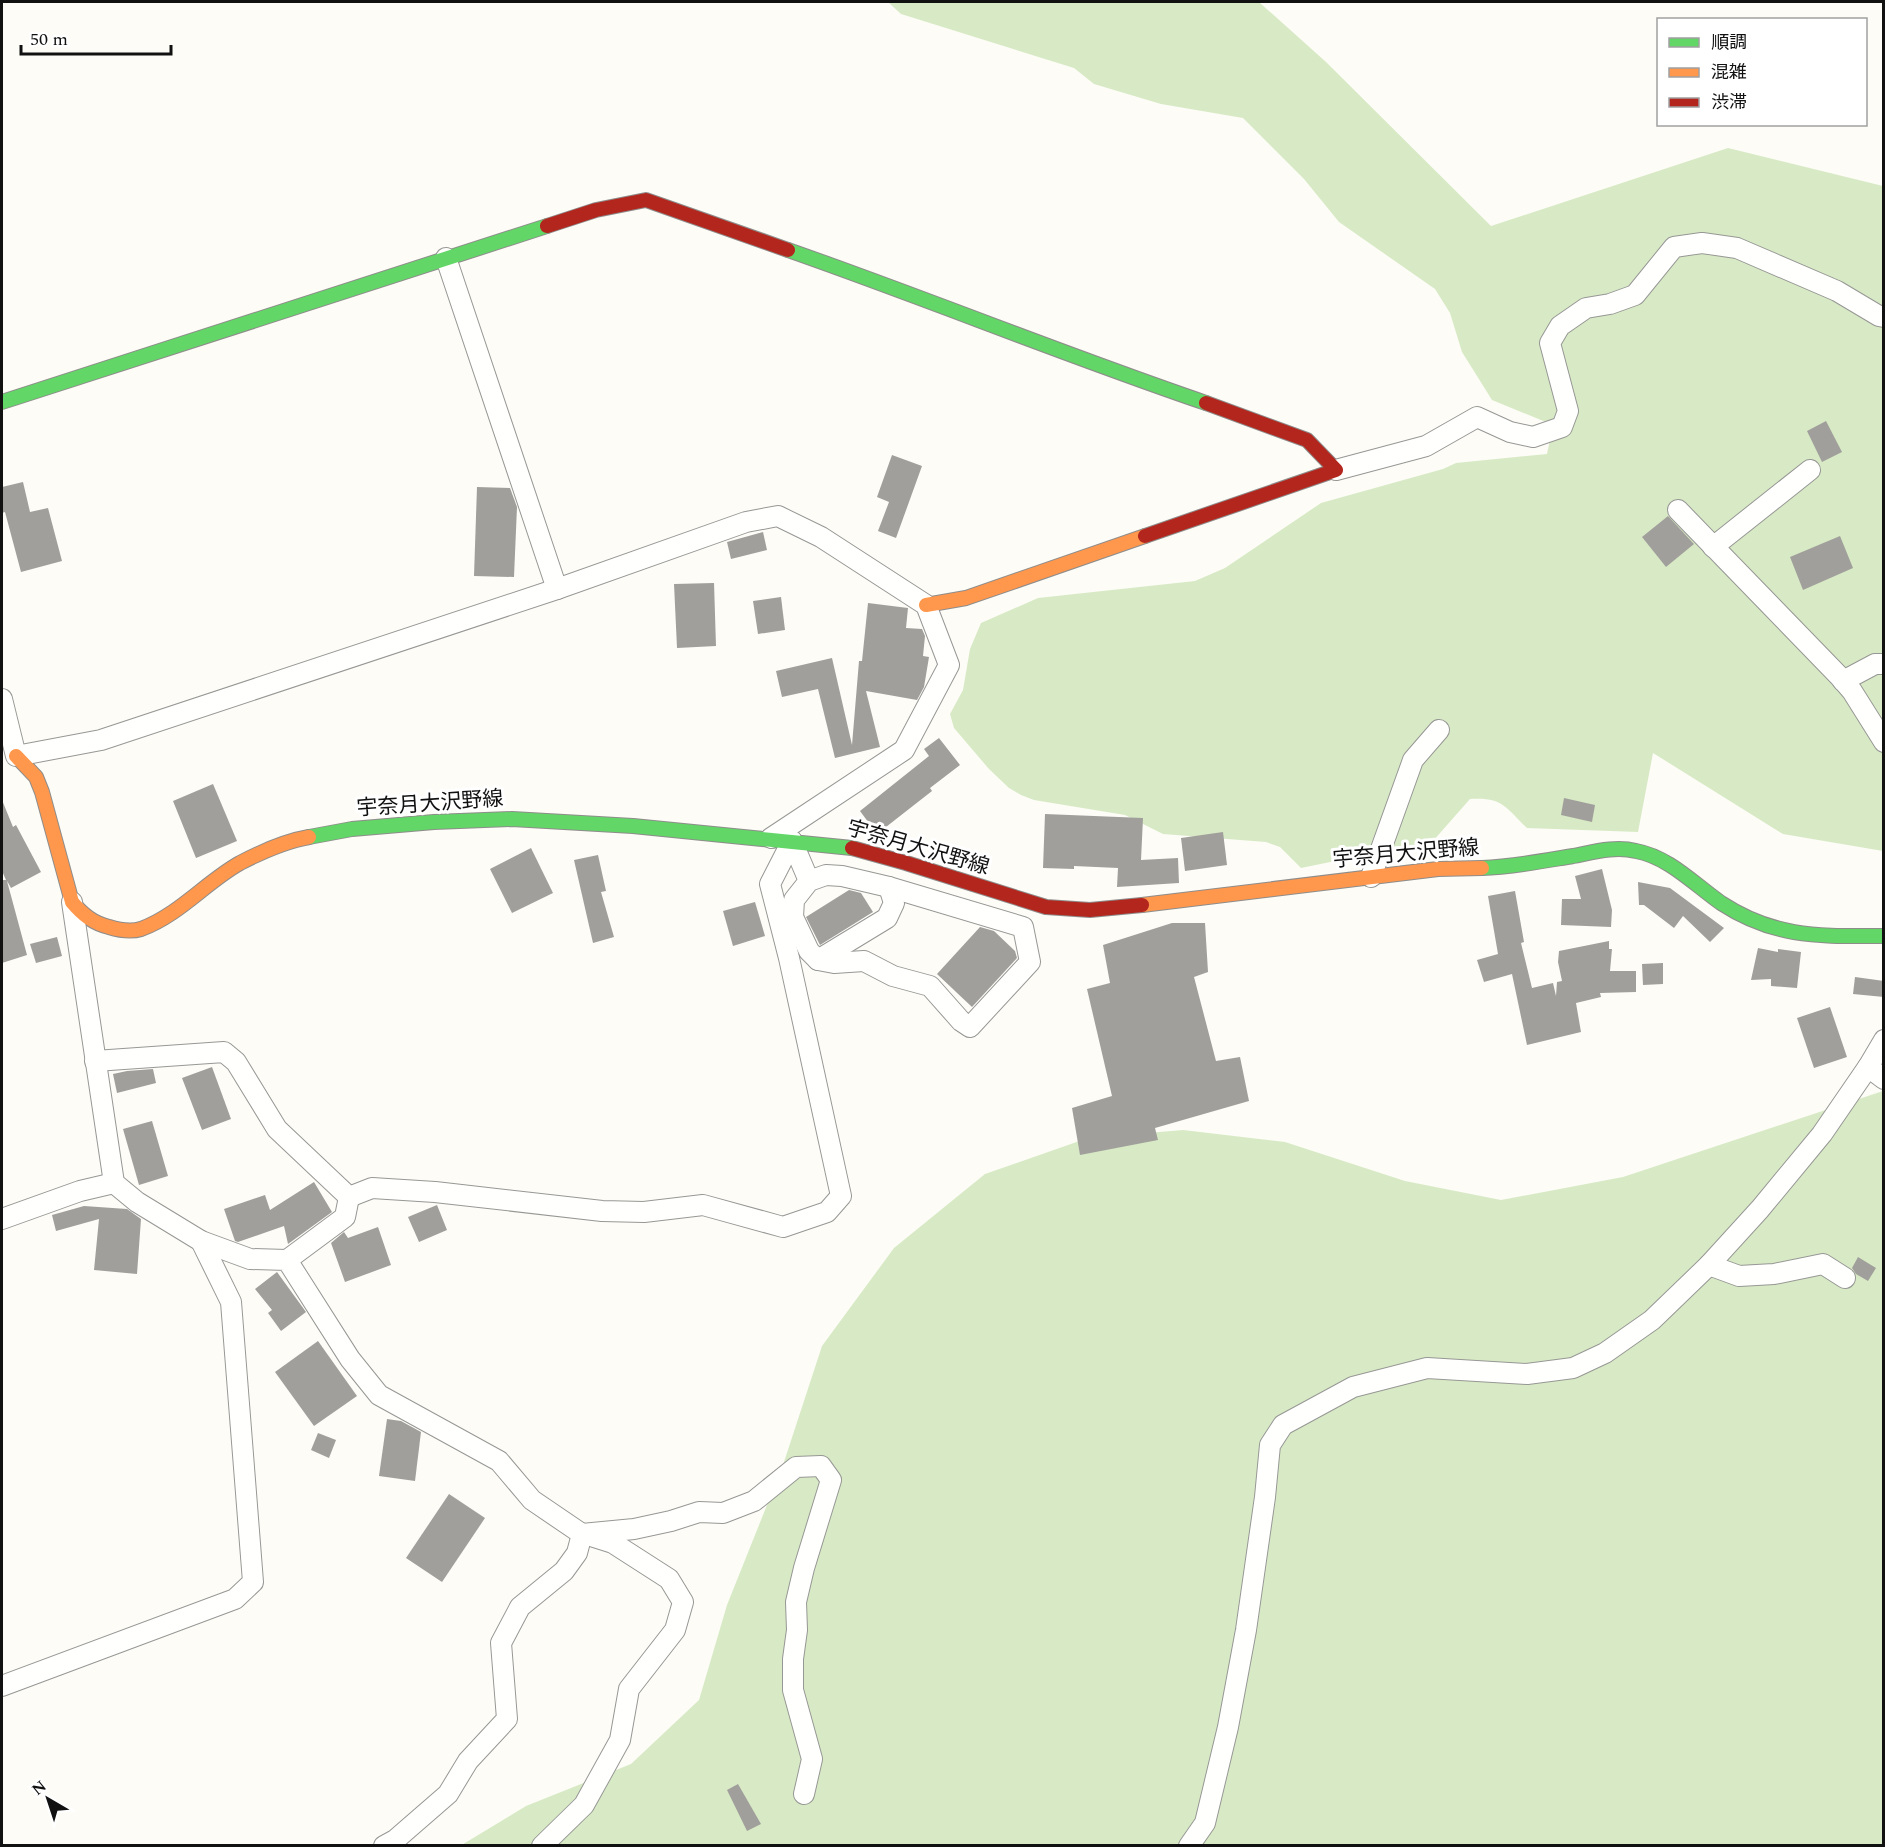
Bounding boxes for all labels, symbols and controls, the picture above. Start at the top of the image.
scale bar [21,18,171,56]
legend [1657,18,1867,126]
text: 50 m [30,26,68,53]
text: 順調 [1711,29,1747,56]
text: 混雑 [1711,59,1747,86]
text: 渋滞 [1711,89,1747,116]
street label: 宇奈月大沢野線 [356,783,504,825]
street label: 宇奈月大沢野線 [843,812,993,884]
street label: 宇奈月大沢野線 [1331,832,1481,876]
north arrow [18,1769,78,1829]
text: N [27,1775,52,1802]

